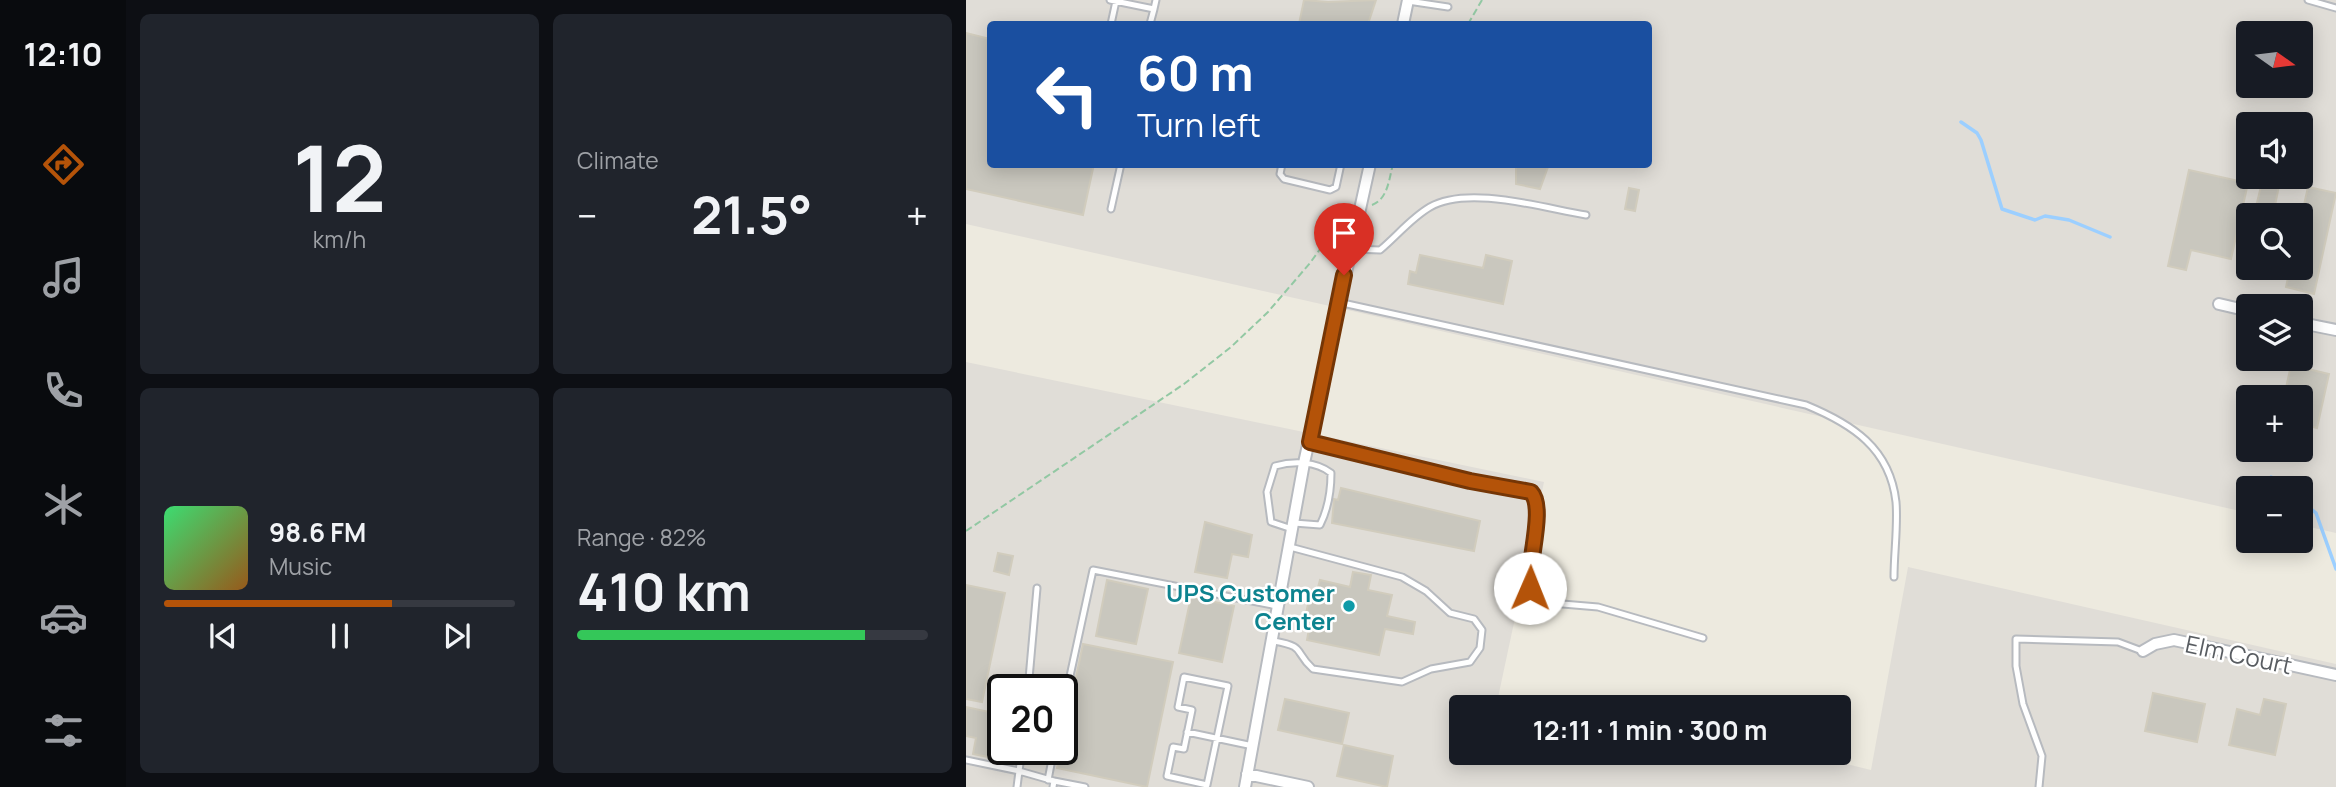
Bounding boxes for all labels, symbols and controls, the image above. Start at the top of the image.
north arrow [2236,21,2314,98]
map controls [2236,21,2313,553]
text: 12:10 [23,32,103,76]
text: 60 m [1137,39,1254,106]
icon: left [1022,49,1113,140]
text: Turn left [1137,103,1261,147]
button: sound [2236,112,2313,189]
text: 12 [292,115,387,239]
icon: directions [39,140,88,189]
text: Climate [577,144,659,176]
text: 21.5° [691,179,812,250]
text: − [577,189,598,241]
text: + [906,189,928,241]
pin [1314,203,1374,275]
button: search [2236,203,2313,280]
icon: arrive [1325,214,1363,252]
text: km/h [313,223,366,255]
icon: music [39,253,88,302]
button: layers [2236,294,2313,371]
icon: phone [39,366,88,415]
button: + [2236,385,2313,462]
button: − [2236,476,2313,553]
icon: climate [39,480,88,529]
text: 98.6 FM [269,514,366,550]
text: Range · 82% [577,521,707,553]
text: Music [269,550,332,582]
position arrow [1493,551,1567,625]
text: 410 km [577,556,751,627]
place label: UPS Customer Center [1166,576,1335,637]
icon: car [39,593,88,642]
marker: UPS Customer Center [1341,598,1357,614]
icon: previous [204,617,242,655]
icon: pause [321,617,359,655]
icon: next [438,617,476,655]
street label: Elm Court [2183,627,2295,681]
speed limit sign: 20 [987,674,1078,765]
icon: filters [39,706,88,755]
text: 12:11 · 1 min · 300 m [1533,712,1767,748]

